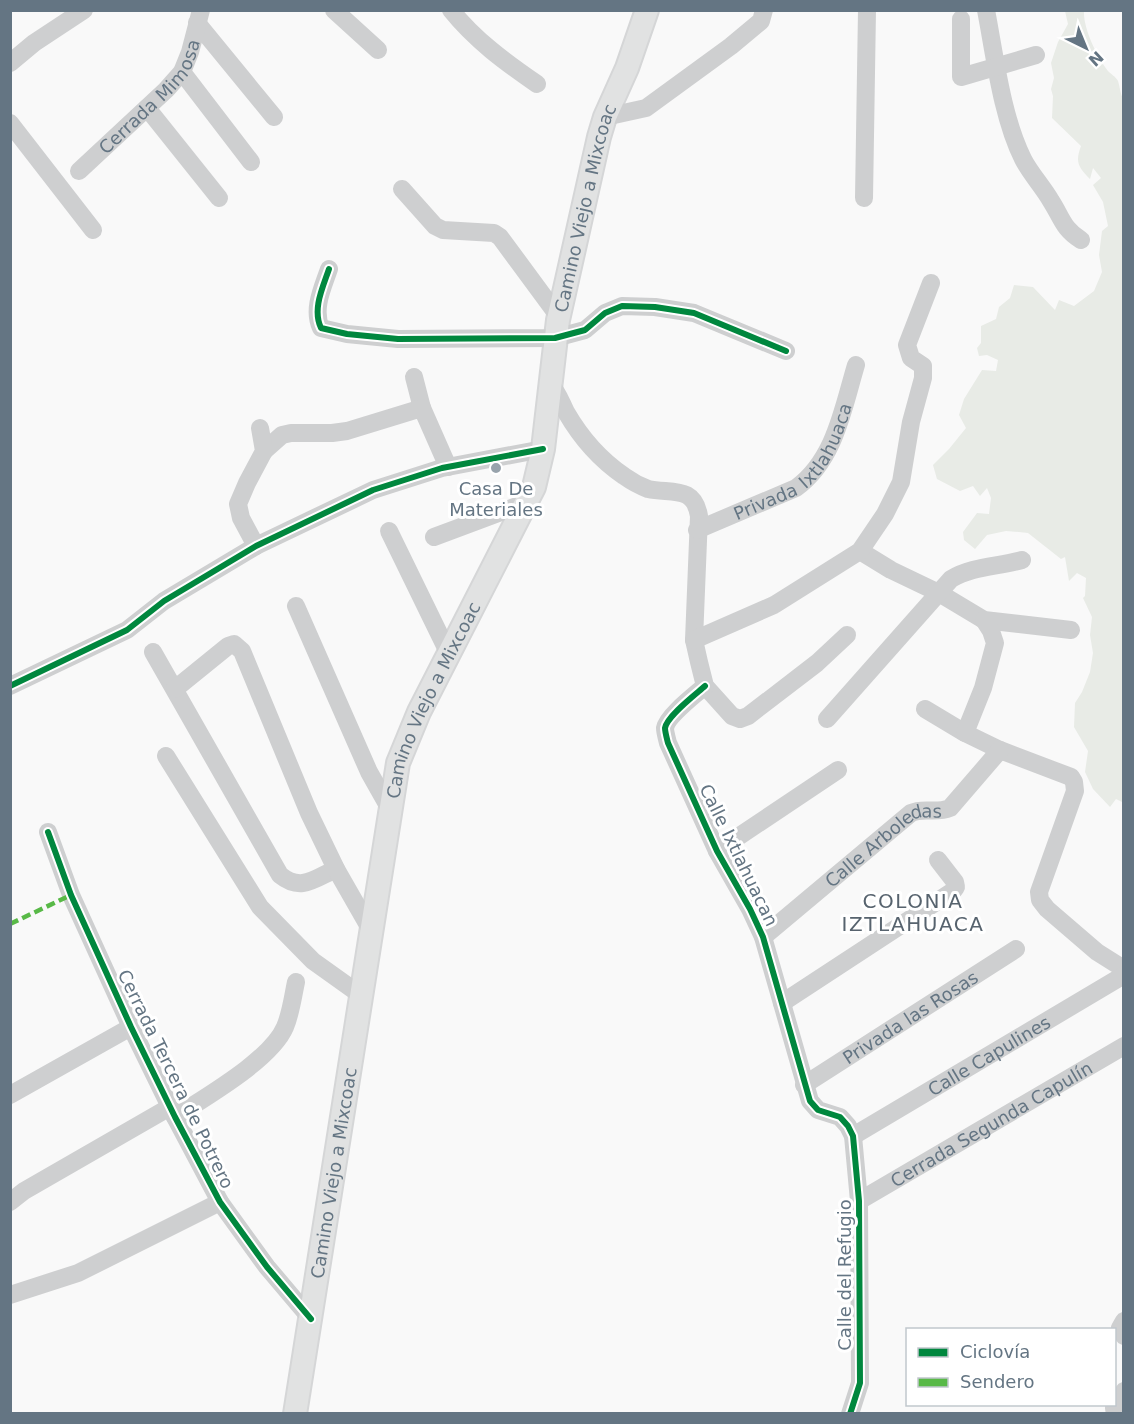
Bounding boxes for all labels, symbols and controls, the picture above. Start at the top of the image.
north arrow [1056,18,1116,78]
street label: Cerrada Mimosa [94,37,203,158]
text: N [1085,47,1107,70]
street label: Camino Viejo a Mixcoac [550,100,620,314]
street label: Privada Ixtlahuaca [730,400,855,524]
marker: Casa De Materiales [489,461,503,475]
place label: Casa De Materiales [449,478,543,520]
street label: Camino Viejo a Mixcoac [382,598,484,800]
street label: Calle Ixtlahuacan [695,780,783,930]
street label: Calle Arboledas [820,800,942,891]
district label: COLONIA IZTLAHUACA [842,889,984,936]
street label: Cerrada Tercera de Potrero [114,966,238,1192]
street label: Privada las Rosas [838,966,982,1068]
street label: Calle Capulines [924,1011,1054,1100]
street label: Cerrada Segunda Capulín [886,1057,1096,1191]
street label: Camino Viejo a Mixcoac [306,1066,360,1280]
street label: Calle del Refugio [834,1199,855,1351]
legend [906,1328,1116,1406]
text: Ciclovía [960,1341,1030,1362]
text: Sendero [960,1371,1034,1392]

